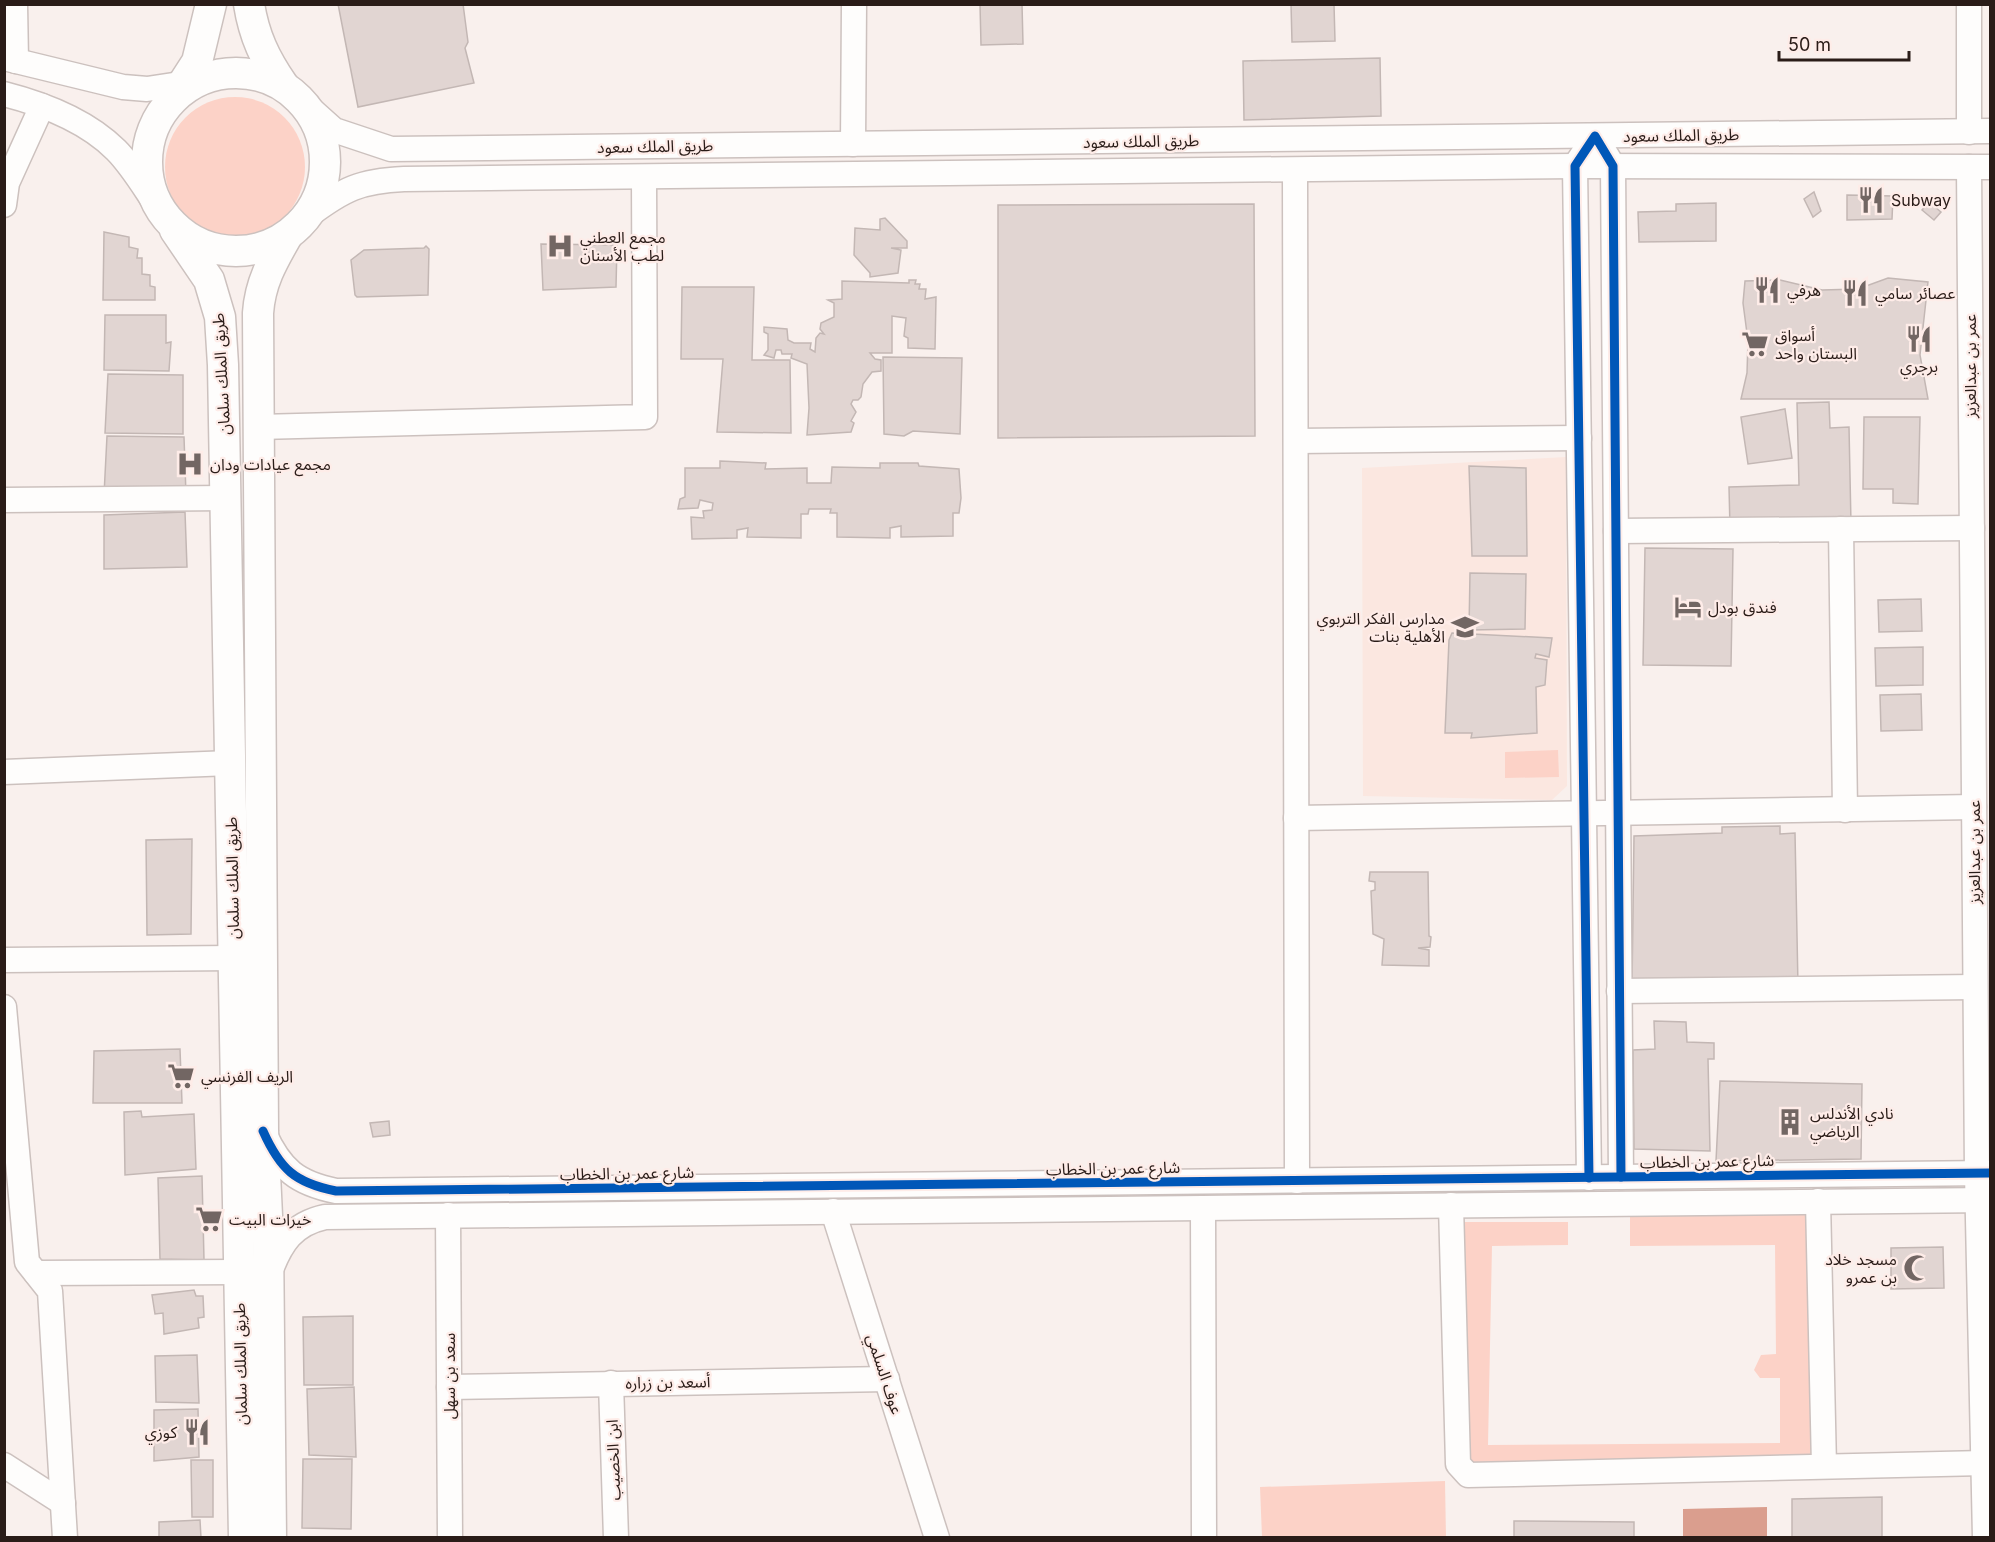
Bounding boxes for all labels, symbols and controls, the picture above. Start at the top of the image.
scale bar [1779,24,1910,62]
text: 50 m [1788,34,1831,55]
street label: طريق الملك سعود [1623,124,1739,147]
street label: طريق الملك سعود [1083,130,1199,153]
street label: طريق الملك سعود [597,135,713,158]
restaurant icon: Subway [1856,185,1886,215]
place label: Subway [1891,190,1951,210]
place label: مجمع العطني لطب الأسنان [580,227,666,265]
hospital icon: مجمع العطني لطب الأسنان [545,231,575,261]
restaurant icon: هرفي [1752,275,1782,305]
restaurant icon: عصائر سامي [1840,278,1870,308]
place label: هرفي [1787,280,1821,303]
place label: عصائر سامي [1875,283,1955,306]
street label: طريق الملك سلمان [208,312,235,436]
street label: عمر بن عبدالعزيز [1960,314,1980,419]
restaurant icon: برجري [1904,324,1934,354]
place label: أسواق البستان واحد [1775,325,1857,363]
supermarket icon: أسواق البستان واحد [1740,329,1770,359]
place label: برجري [1900,356,1938,379]
hospital icon: مجمع عيادات ودان [175,449,205,479]
place label: مجمع عيادات ودان [210,454,331,477]
hotel icon: فندق بودل [1673,592,1703,622]
place label: فندق بودل [1708,597,1777,618]
place label: مدارس الفكر التربوي الأهلية بنات [1316,608,1445,646]
school or university icon: مدارس الفكر التربوي الأهلية بنات [1450,612,1480,642]
street label: عمر بن عبدالعزيز [1964,800,1984,905]
street label: طريق الملك سلمان [221,816,244,939]
supermarket icon: الريف الفرنسي [166,1061,196,1091]
place label: الريف الفرنسي [201,1066,293,1089]
place label: نادي الأندلس الرياضي [1810,1103,1894,1144]
building icon: نادي الأندلس الرياضي [1775,1107,1805,1137]
street label: شارع عمر بن الخطاب [1640,1150,1774,1175]
street label: شارع عمر بن الخطاب [1046,1157,1180,1182]
street label: شارع عمر بن الخطاب [560,1162,694,1187]
supermarket icon: خيرات البيت [194,1204,224,1234]
place label: خيرات البيت [229,1209,311,1229]
place label: مسجد خلاد بن عمرو [1825,1249,1897,1287]
mosque icon: مسجد خلاد بن عمرو [1902,1253,1932,1283]
street label: طريق الملك سلمان [229,1302,252,1425]
street label: عوف السلمي [860,1331,907,1418]
street label: سعد بن سهل [439,1333,459,1419]
street label: أسعد بن زراره [625,1371,711,1393]
restaurant icon: كوزي [182,1417,212,1447]
street label: ابن الخصيب [602,1419,624,1501]
place label: كوزي [145,1422,177,1445]

